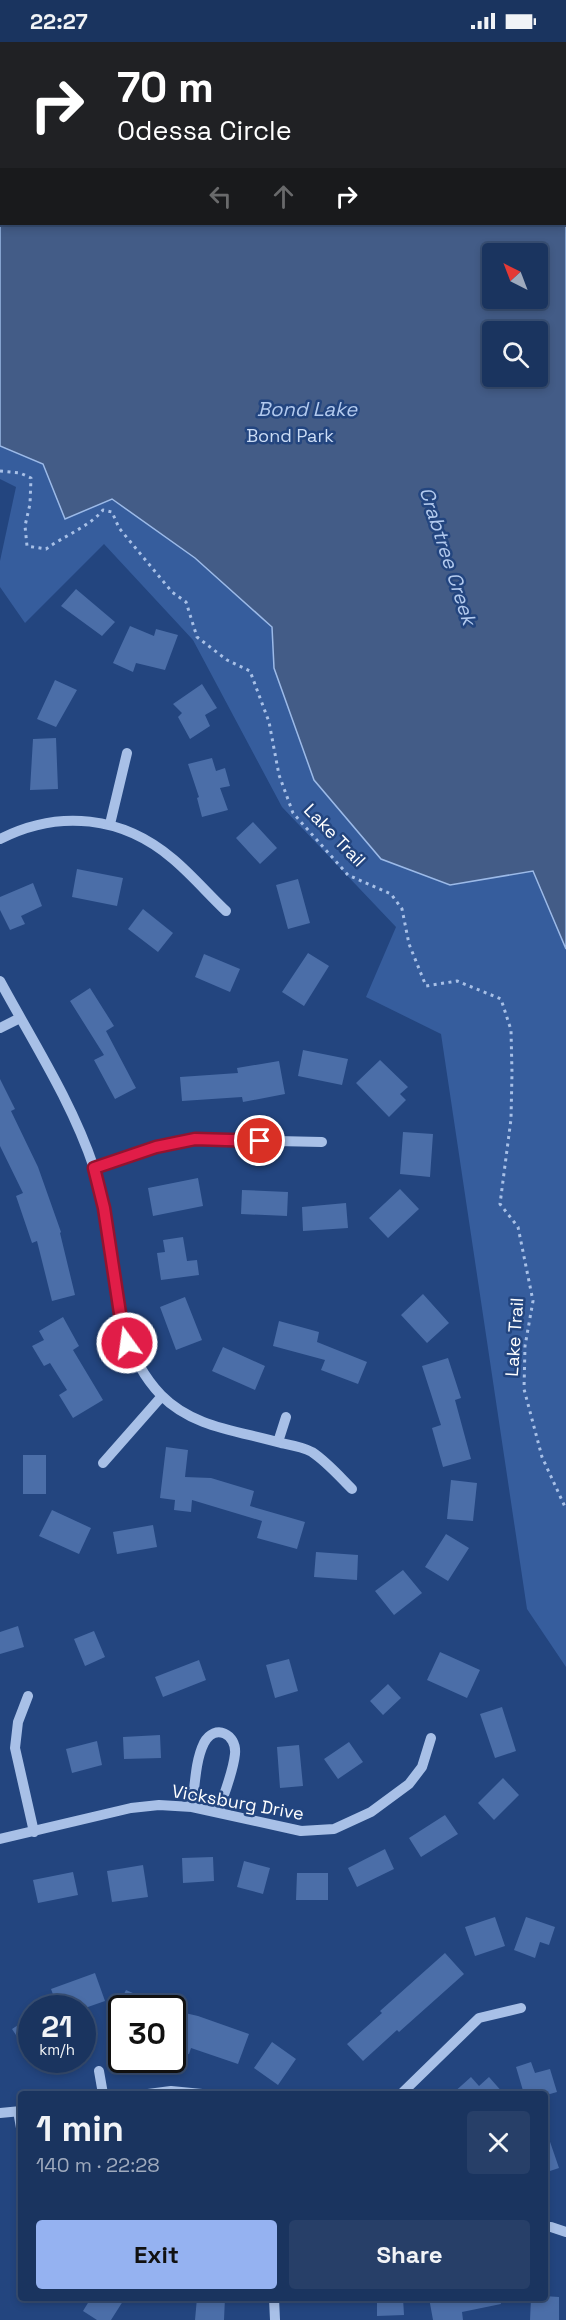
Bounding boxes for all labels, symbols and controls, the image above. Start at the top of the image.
text: 22:27 [30,7,88,35]
text: 70 m [117,61,214,114]
icon: right [18,66,96,144]
text: Odessa Circle [117,113,292,148]
icon: left [204,180,237,213]
icon: ahead [267,180,300,213]
icon: right [330,180,363,213]
north arrow [482,243,548,309]
map controls [482,243,548,387]
button: search [482,321,548,387]
water label: Bond Lake [257,396,358,422]
park label: Bond Park [246,424,334,447]
water label: Crabtree Creek [413,484,483,630]
street label: Lake Trail [299,799,371,871]
pin [234,1115,285,1166]
icon: arrive [243,1124,276,1157]
street label: Lake Trail [500,1297,528,1377]
position arrow [95,1311,159,1375]
street label: Vicksburg Drive [170,1779,306,1825]
speed limit sign: 30 [108,1995,186,2073]
text: 21 [41,2007,73,2046]
text: km/h [39,2040,75,2059]
text: 1 min [36,2106,124,2152]
button: close [467,2111,530,2174]
text: 140 m · 22:28 [36,2152,160,2178]
button: Exit [36,2220,277,2289]
button: Share [289,2220,530,2289]

